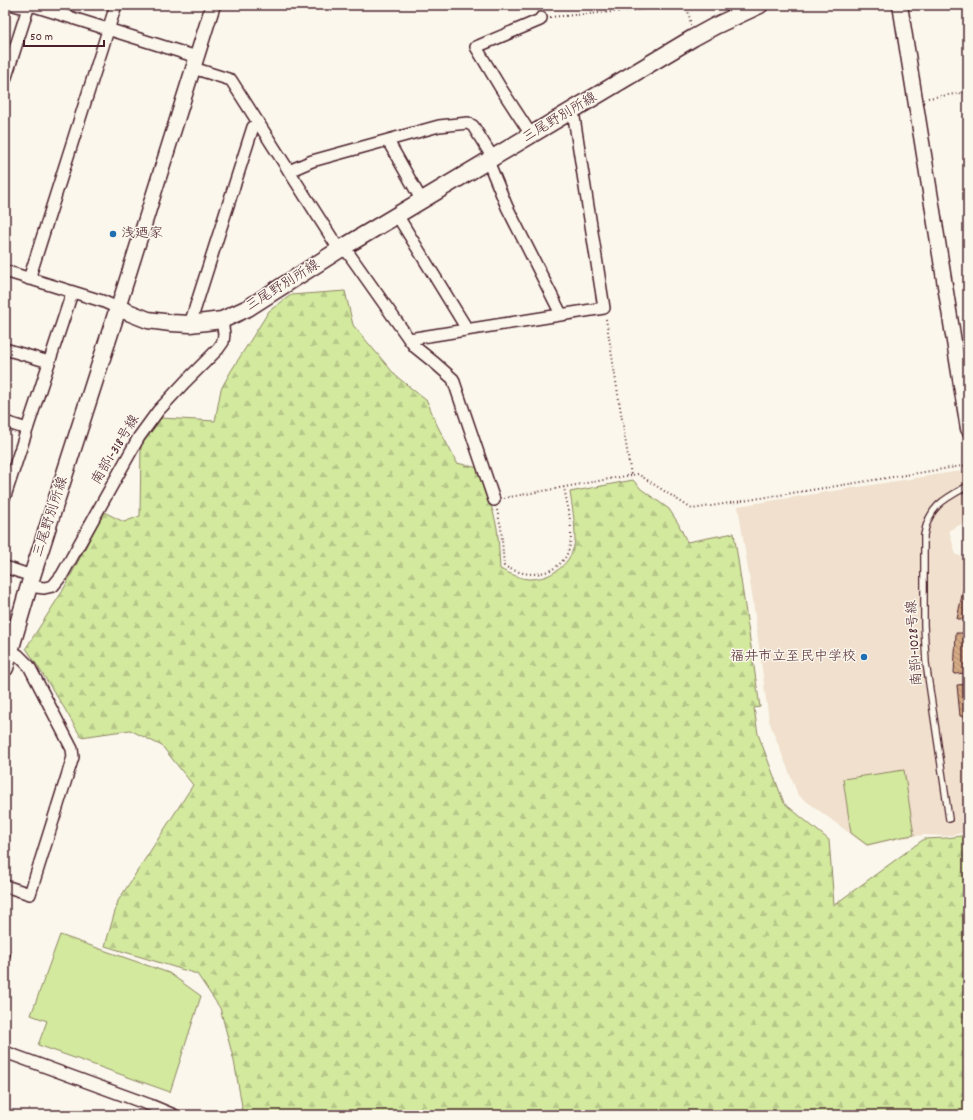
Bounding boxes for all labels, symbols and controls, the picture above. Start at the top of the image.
scale bar [24,22,104,48]
text: 50 m [30,29,53,46]
street label: 三尾野別所線 [519,88,601,148]
place label: 浅廼家 [121,224,163,244]
marker: 浅廼家 [108,229,118,239]
street label: 三尾野別所線 [242,255,324,317]
street label: 南部1-318号線 [87,411,145,489]
street label: 三尾野別所線 [29,474,73,560]
street label: 南部1-1028号線 [902,599,928,687]
place label: 福井市立至民中学校 [730,647,856,667]
marker: 福井市立至民中学校 [859,652,869,662]

